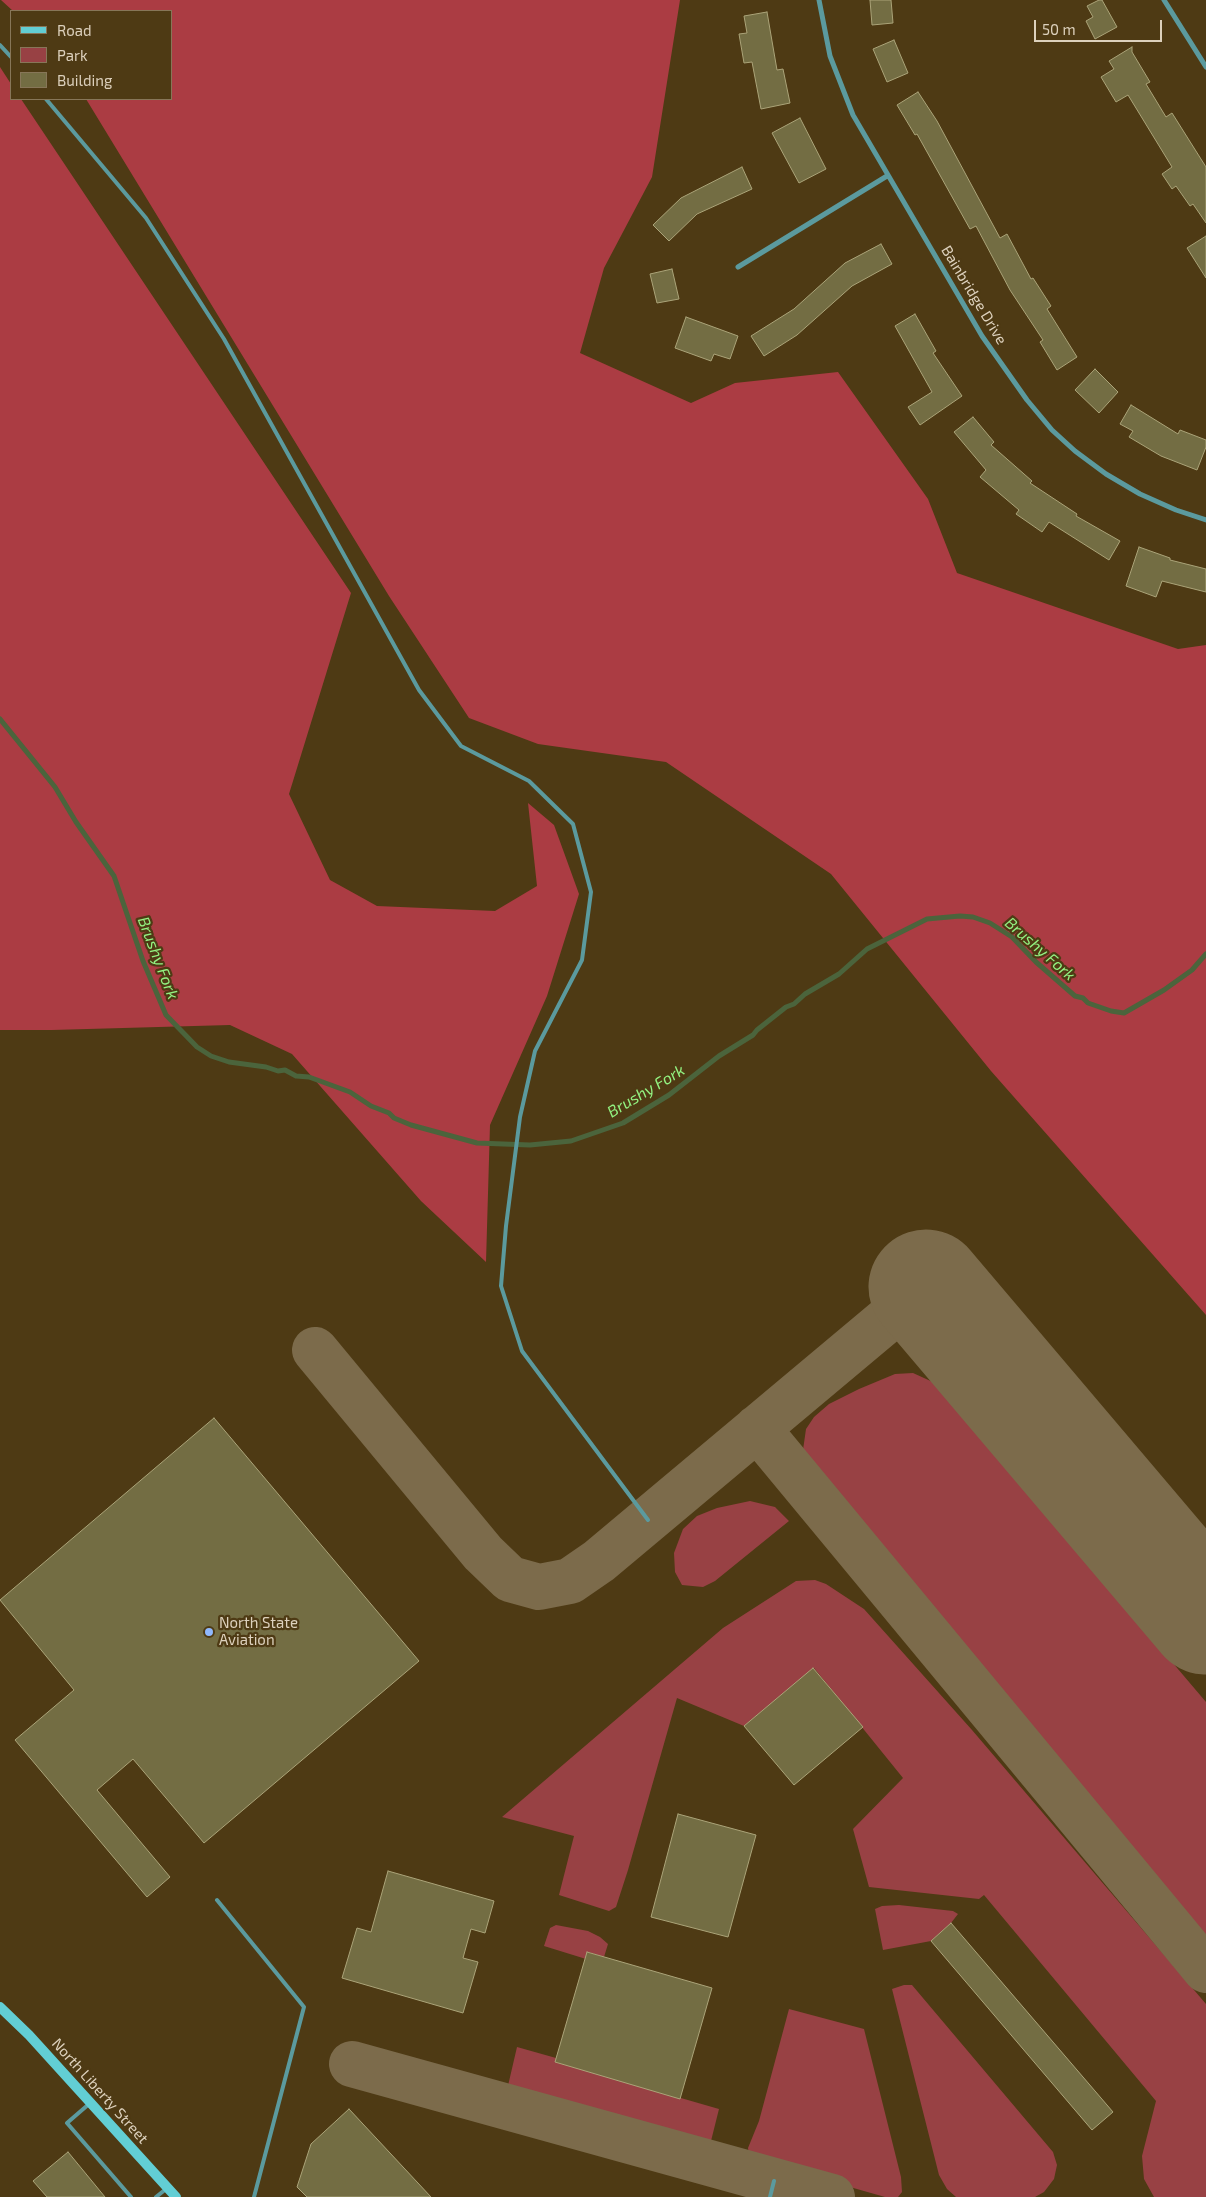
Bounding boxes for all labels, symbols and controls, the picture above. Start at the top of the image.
legend [10,10,172,100]
scale bar [1036,10,1164,42]
text: 50 m [1042,20,1076,38]
text: Road [57,21,92,39]
text: Park [57,46,88,64]
text: Building [57,71,112,89]
street label: Bainbridge Drive [937,242,1011,348]
water label: Brushy Fork [1001,913,1079,985]
water label: Brushy Fork [133,914,183,1002]
water label: Brushy Fork [604,1060,688,1122]
place label: North State Aviation [219,1614,298,1649]
marker: North State Aviation [203,1626,215,1638]
street label: North Liberty Street [48,2035,152,2147]

